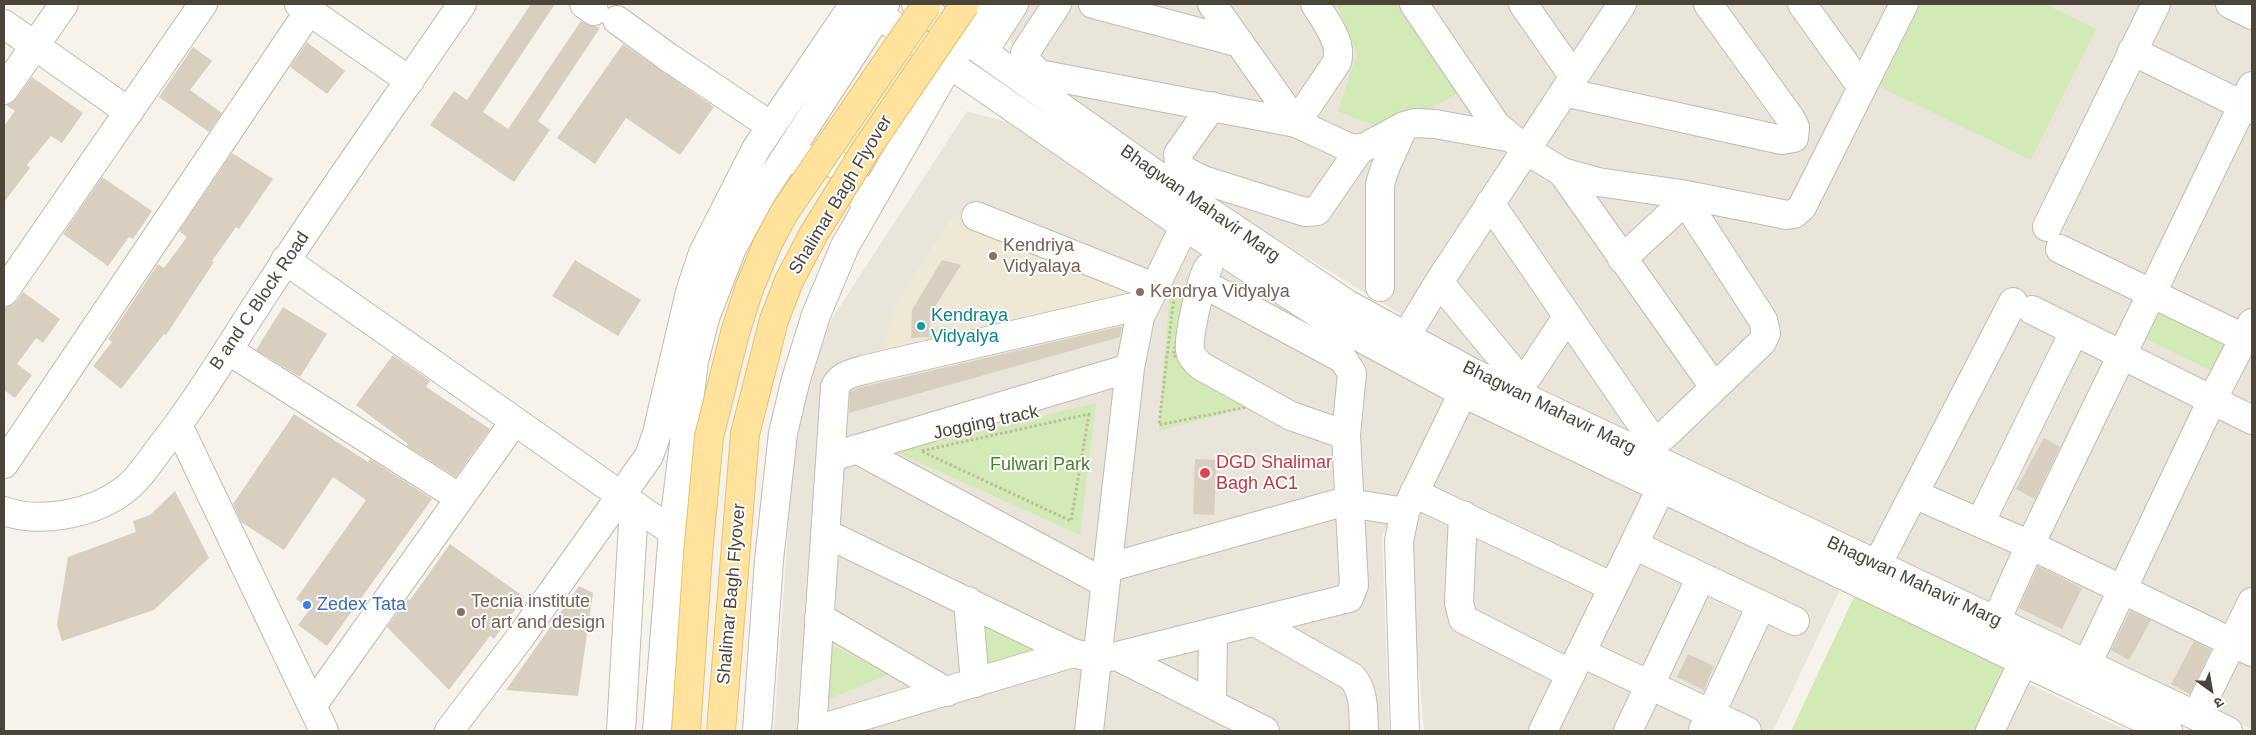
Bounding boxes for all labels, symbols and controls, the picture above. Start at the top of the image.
street label: Shalimar Bagh Flyover [785,111,897,279]
street label: Bhagwan Mahavir Marg [1116,141,1284,267]
street label: B and C Block Road [206,228,314,374]
place label: Kendriya Vidyalaya [1003,235,1081,278]
marker: Kendriya Vidyalaya [987,250,999,262]
place label: Kendrya Vidyalya [1150,281,1290,303]
marker: Kendrya Vidyalya [1134,286,1146,298]
place label: Kendraya Vidyalya [931,305,1008,348]
marker: Kendraya Vidyalya [915,320,927,332]
street label: Bhagwan Mahavir Marg [1459,357,1639,459]
street label: Jogging track [931,401,1041,445]
place label: DGD Shalimar Bagh AC1 [1216,452,1332,494]
park label: Fulwari Park [990,454,1090,476]
marker: DGD Shalimar Bagh AC1 [1198,466,1212,480]
street label: Shalimar Bagh Flyover [713,502,751,686]
street label: Bhagwan Mahavir Marg [1823,532,2005,632]
place label: Tecnia institute of art and design [471,591,605,634]
place label: Zedex Tata [317,594,406,616]
marker: Zedex Tata [301,599,313,611]
marker: Tecnia institute of art and design [455,606,467,618]
north arrow [2186,665,2236,715]
text: उ [2211,694,2227,712]

